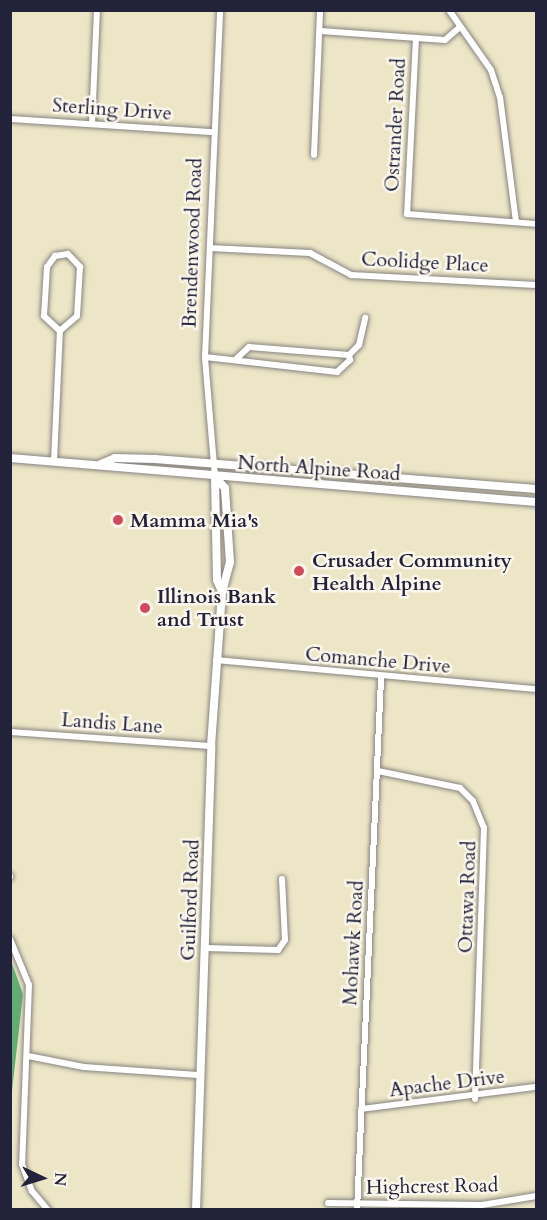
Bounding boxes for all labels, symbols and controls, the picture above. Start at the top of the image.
street label: Ostrander Road [380,57,410,193]
street label: Sterling Drive [51,93,173,125]
street label: Brendenwood Road [177,158,207,328]
street label: Coolidge Place [361,247,489,277]
street label: North Alpine Road [237,450,401,486]
place label: Mamma Mia's [130,508,258,532]
marker: Mamma Mia's [111,513,125,527]
place label: Crusader Community Health Alpine [312,548,512,595]
marker: Crusader Community Health Alpine [290,562,308,580]
place label: Illinois Bank and Trust [157,584,276,631]
marker: Illinois Bank and Trust [138,601,152,615]
street label: Comanche Drive [304,642,452,678]
street label: Landis Lane [60,707,164,739]
street label: Guilford Road [176,839,204,961]
street label: Ottawa Road [453,840,481,954]
street label: Mohawk Road [338,880,368,1006]
street label: Apache Drive [388,1064,506,1102]
north arrow [12,1148,72,1208]
text: N [48,1172,71,1187]
street label: Highcrest Road [366,1173,498,1199]

